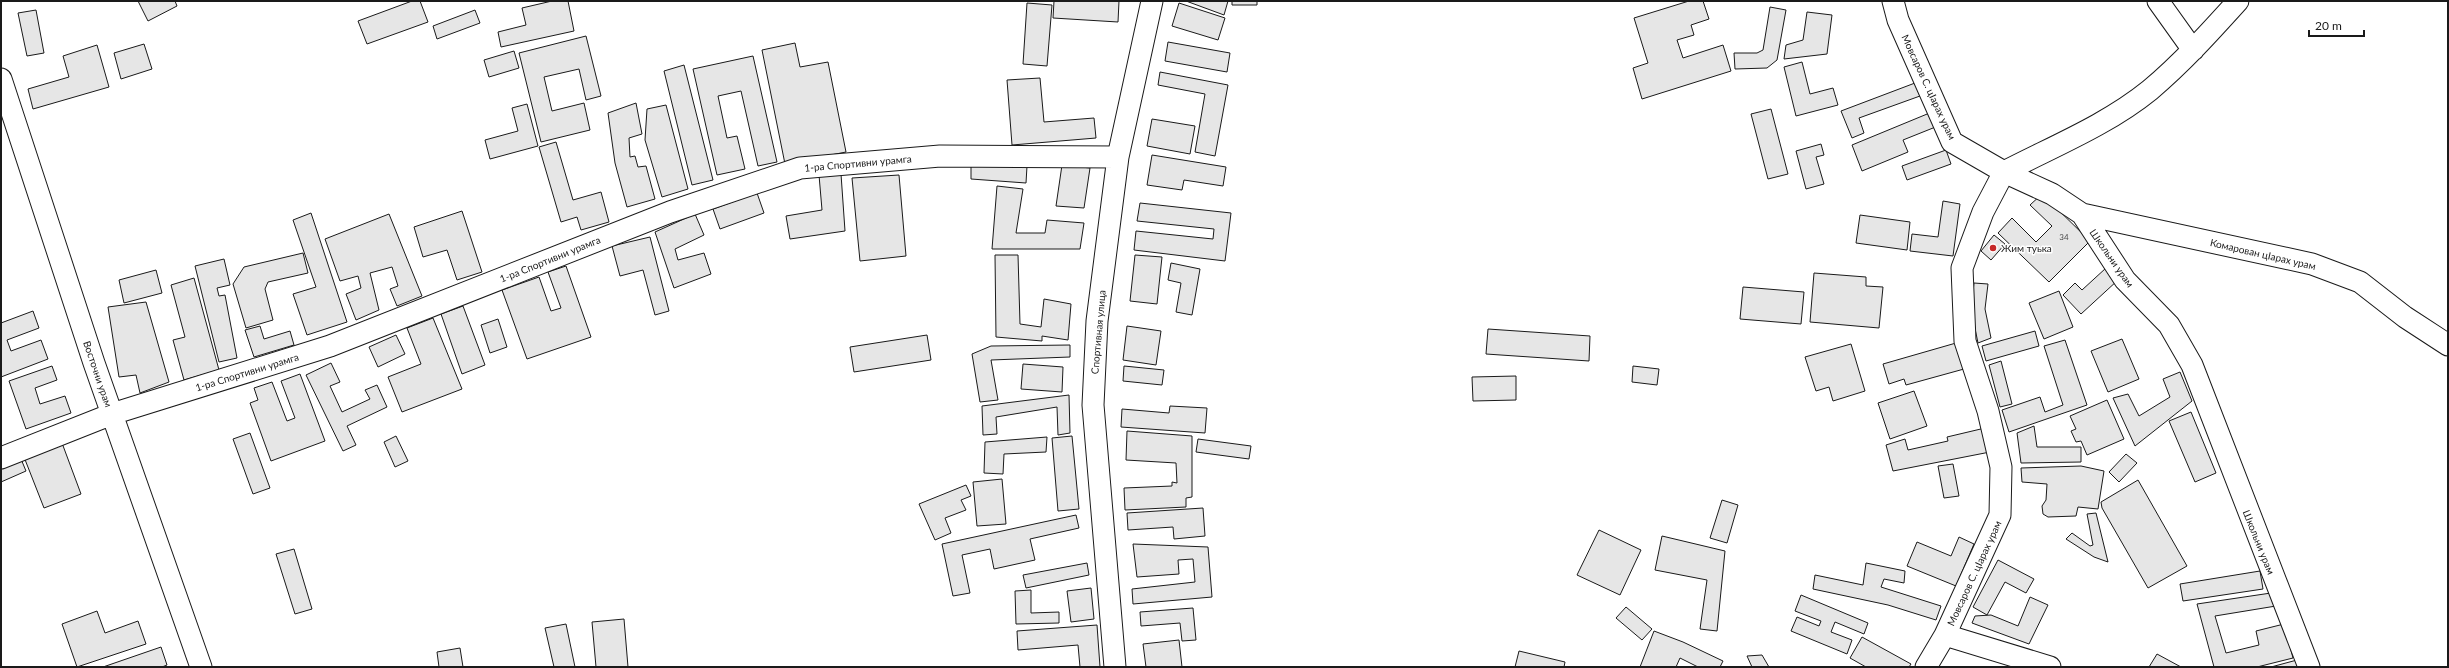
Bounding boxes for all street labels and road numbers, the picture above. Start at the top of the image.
street label: Мовсаров С. цIарах урам [1899,33,1959,141]
street label: 1-ра Спортивни урамга [804,152,912,174]
street label: Школьни урам [2087,226,2137,290]
street label: 1-ра Спортивни урамга [498,233,602,285]
street label: Комарован цIарах урам [2209,236,2317,272]
street label: Спортивная улица [1088,289,1108,375]
street label: Восточни урам [81,339,115,409]
street label: 1-ра Спортивни урамга [194,351,300,393]
street label: Школьни урам [2241,508,2277,576]
street label: Мовсаров С. цIарах урам [1944,519,2004,627]

